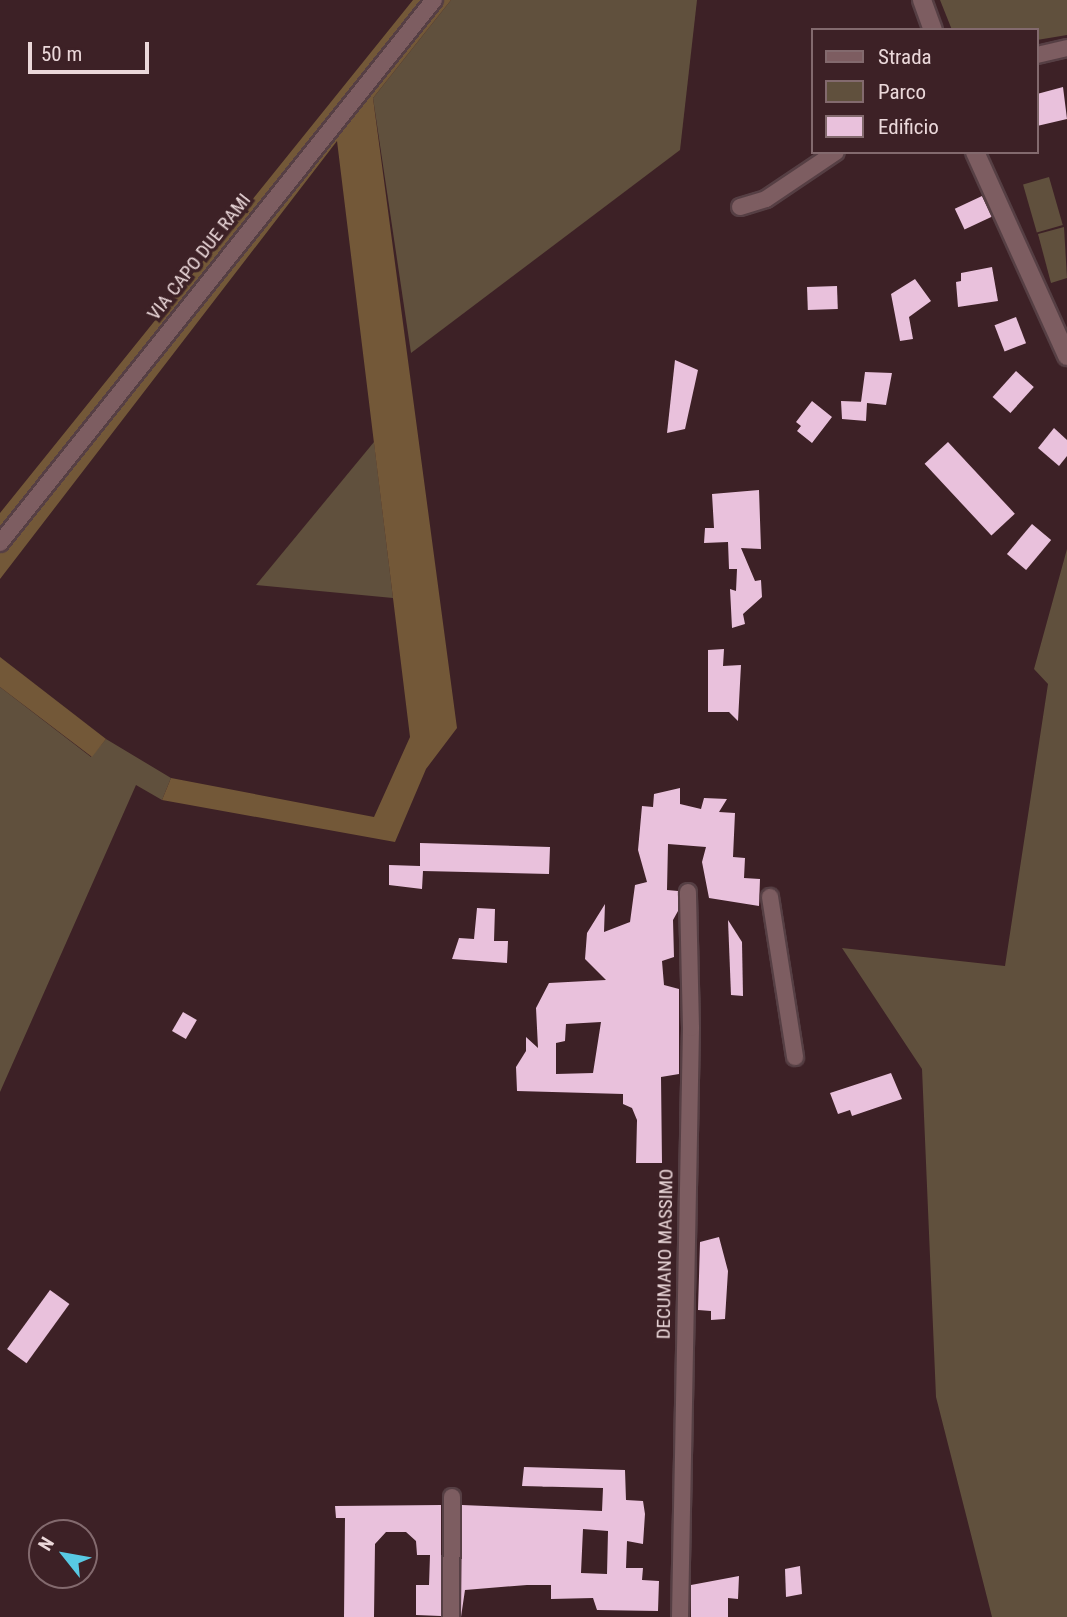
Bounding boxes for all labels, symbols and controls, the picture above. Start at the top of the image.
scale bar [32,28,152,72]
legend [811,28,1039,154]
text: 50 m [41,42,82,66]
text: Strada [878,45,932,69]
text: Parco [878,80,926,104]
text: Edificio [878,115,939,139]
street label: VIA CAPO DUE RAMI [142,189,256,325]
street label: DECUMANO MASSIMO [652,1169,678,1339]
north arrow [28,1519,98,1589]
text: N [33,1533,59,1555]

